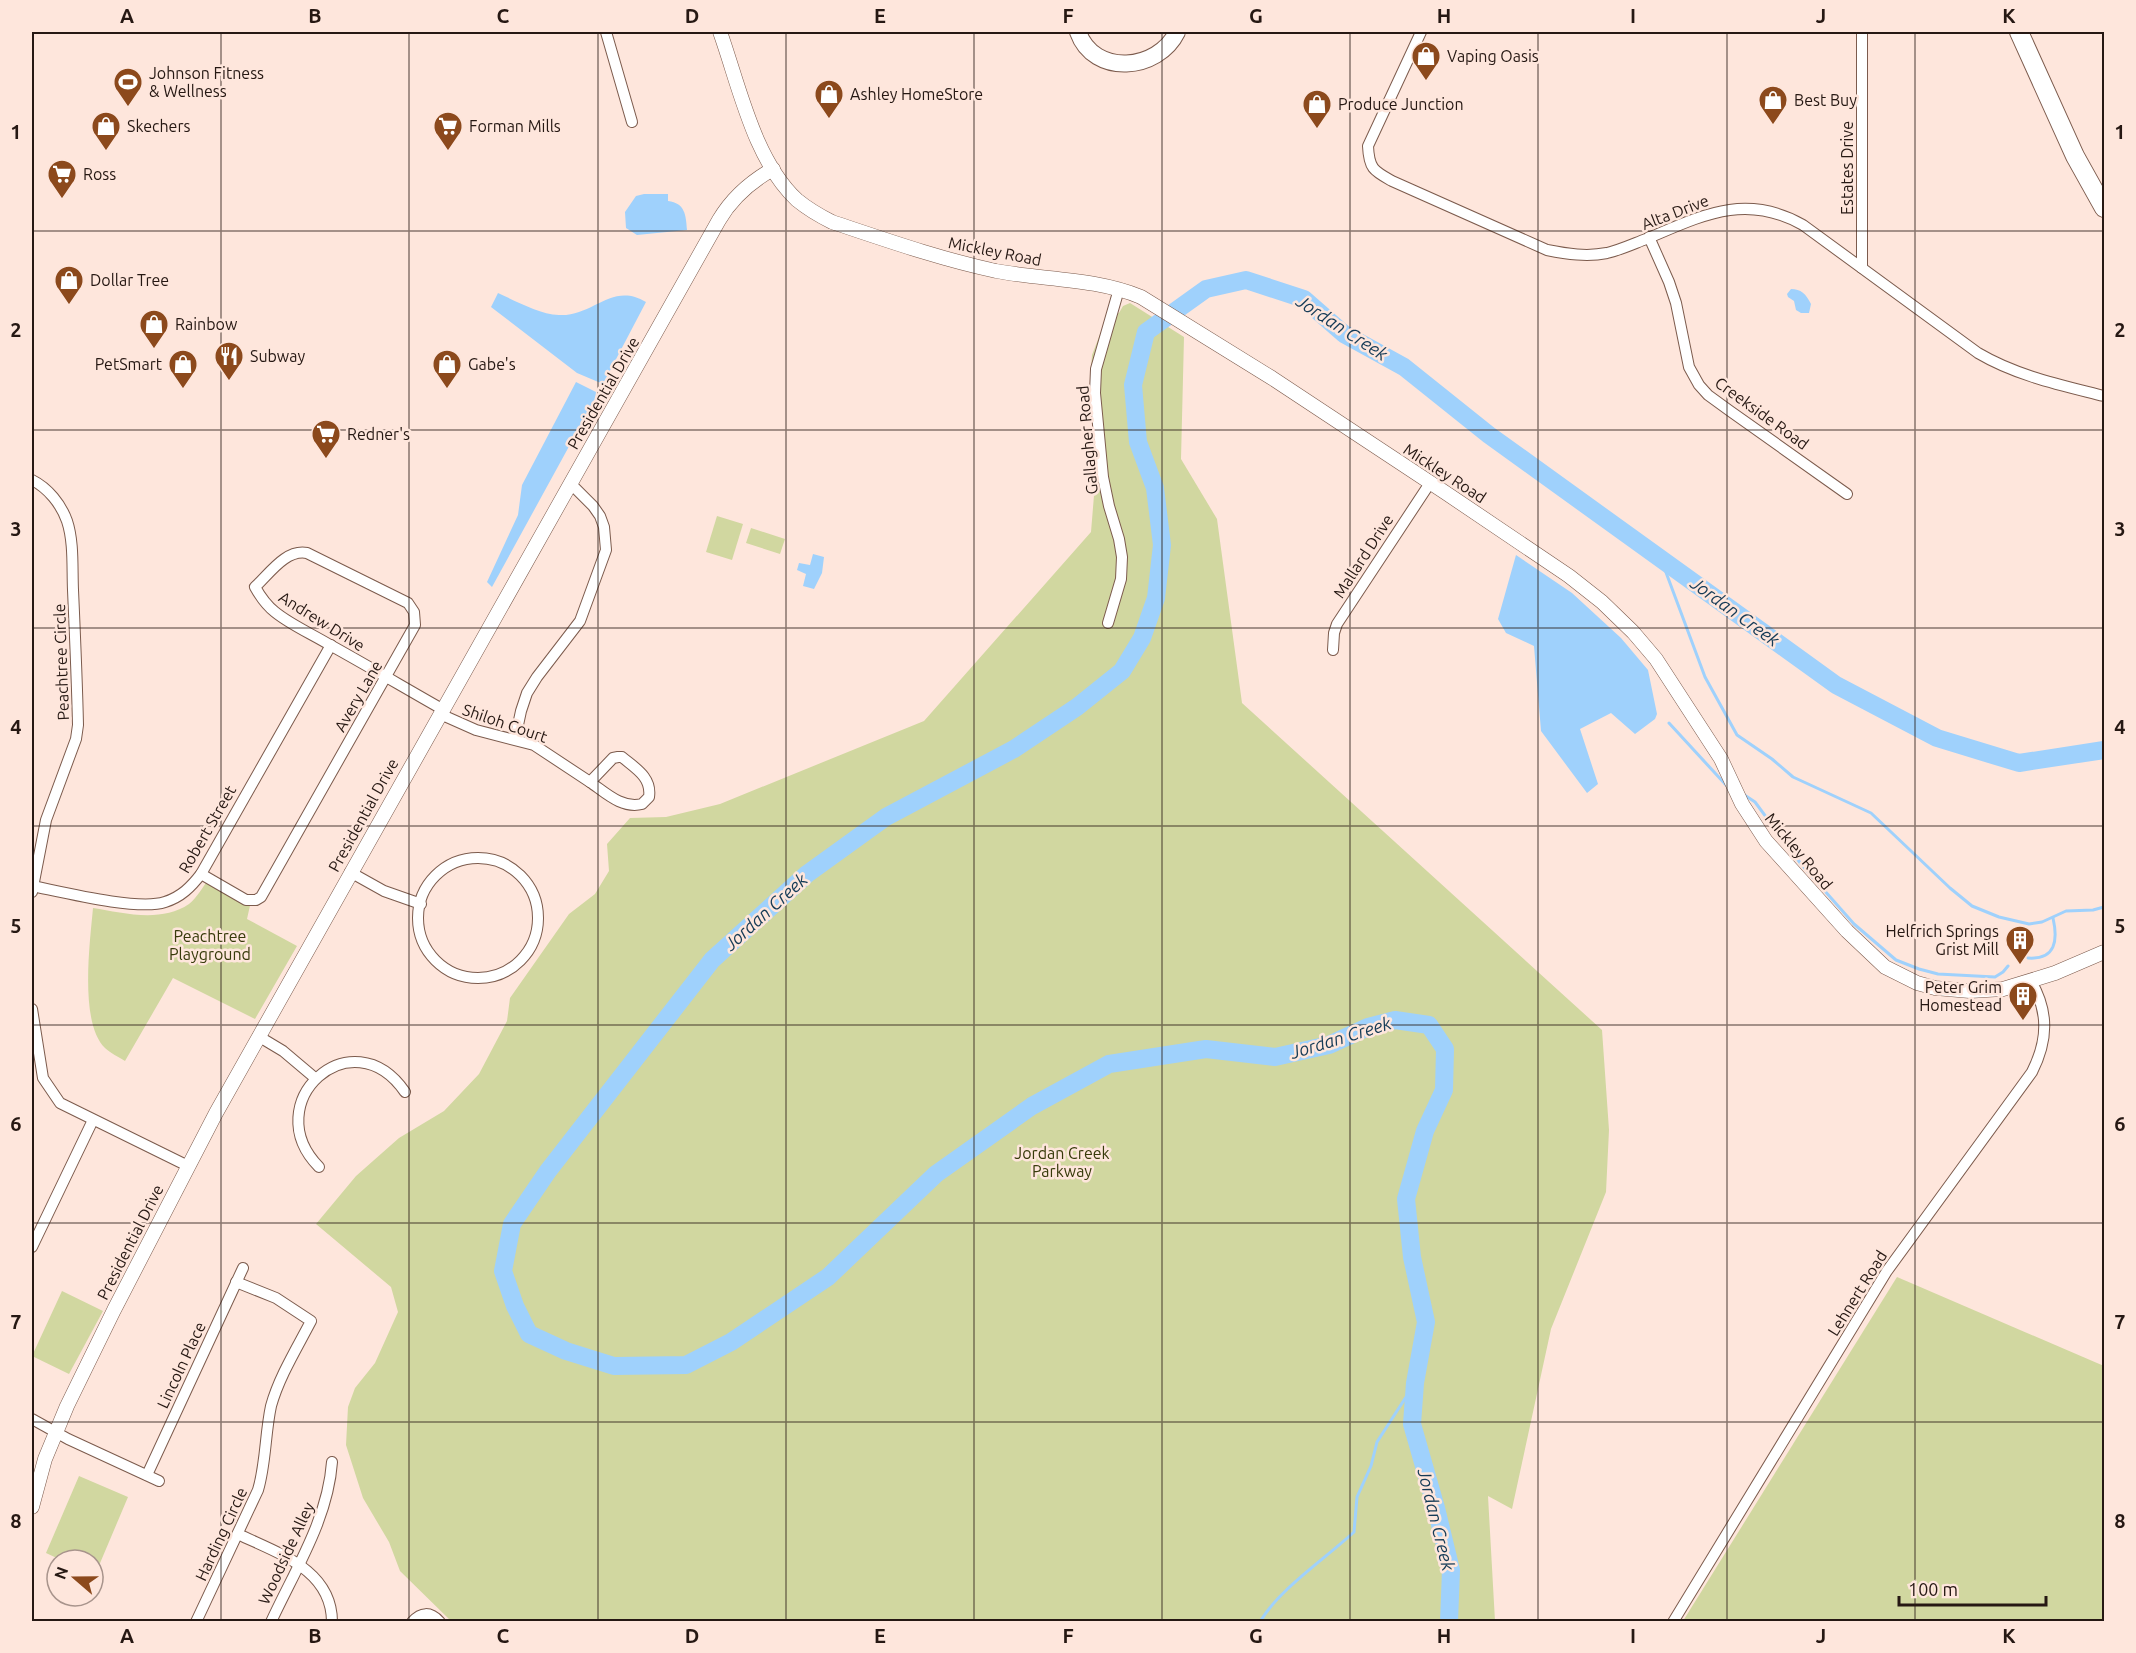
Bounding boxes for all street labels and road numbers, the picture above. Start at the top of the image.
street label: Estates Drive [1838,121,1856,215]
street label: Alta Drive [1639,191,1711,233]
street label: Mickley Road [947,233,1043,269]
street label: Presidential Drive [564,334,642,452]
street label: Creekside Road [1712,373,1812,453]
street label: Gallagher Road [1073,385,1101,495]
street label: Mickley Road [1400,440,1490,506]
street label: Mallard Drive [1329,511,1397,601]
street label: Andrew Drive [276,587,368,655]
street label: Peachtree Circle [50,603,72,721]
street label: Avery Lane [330,657,386,735]
street label: Shiloh Court [460,700,550,746]
street label: Presidential Drive [324,755,402,875]
street label: Robert Street [175,781,240,876]
street label: Mickley Road [1762,809,1836,893]
street label: Presidential Drive [93,1181,167,1303]
street label: Lehnert Road [1824,1247,1890,1339]
street label: Lincoln Place [153,1319,209,1411]
street label: Harding Circle [192,1484,250,1584]
street label: Woodside Alley [254,1499,318,1607]

